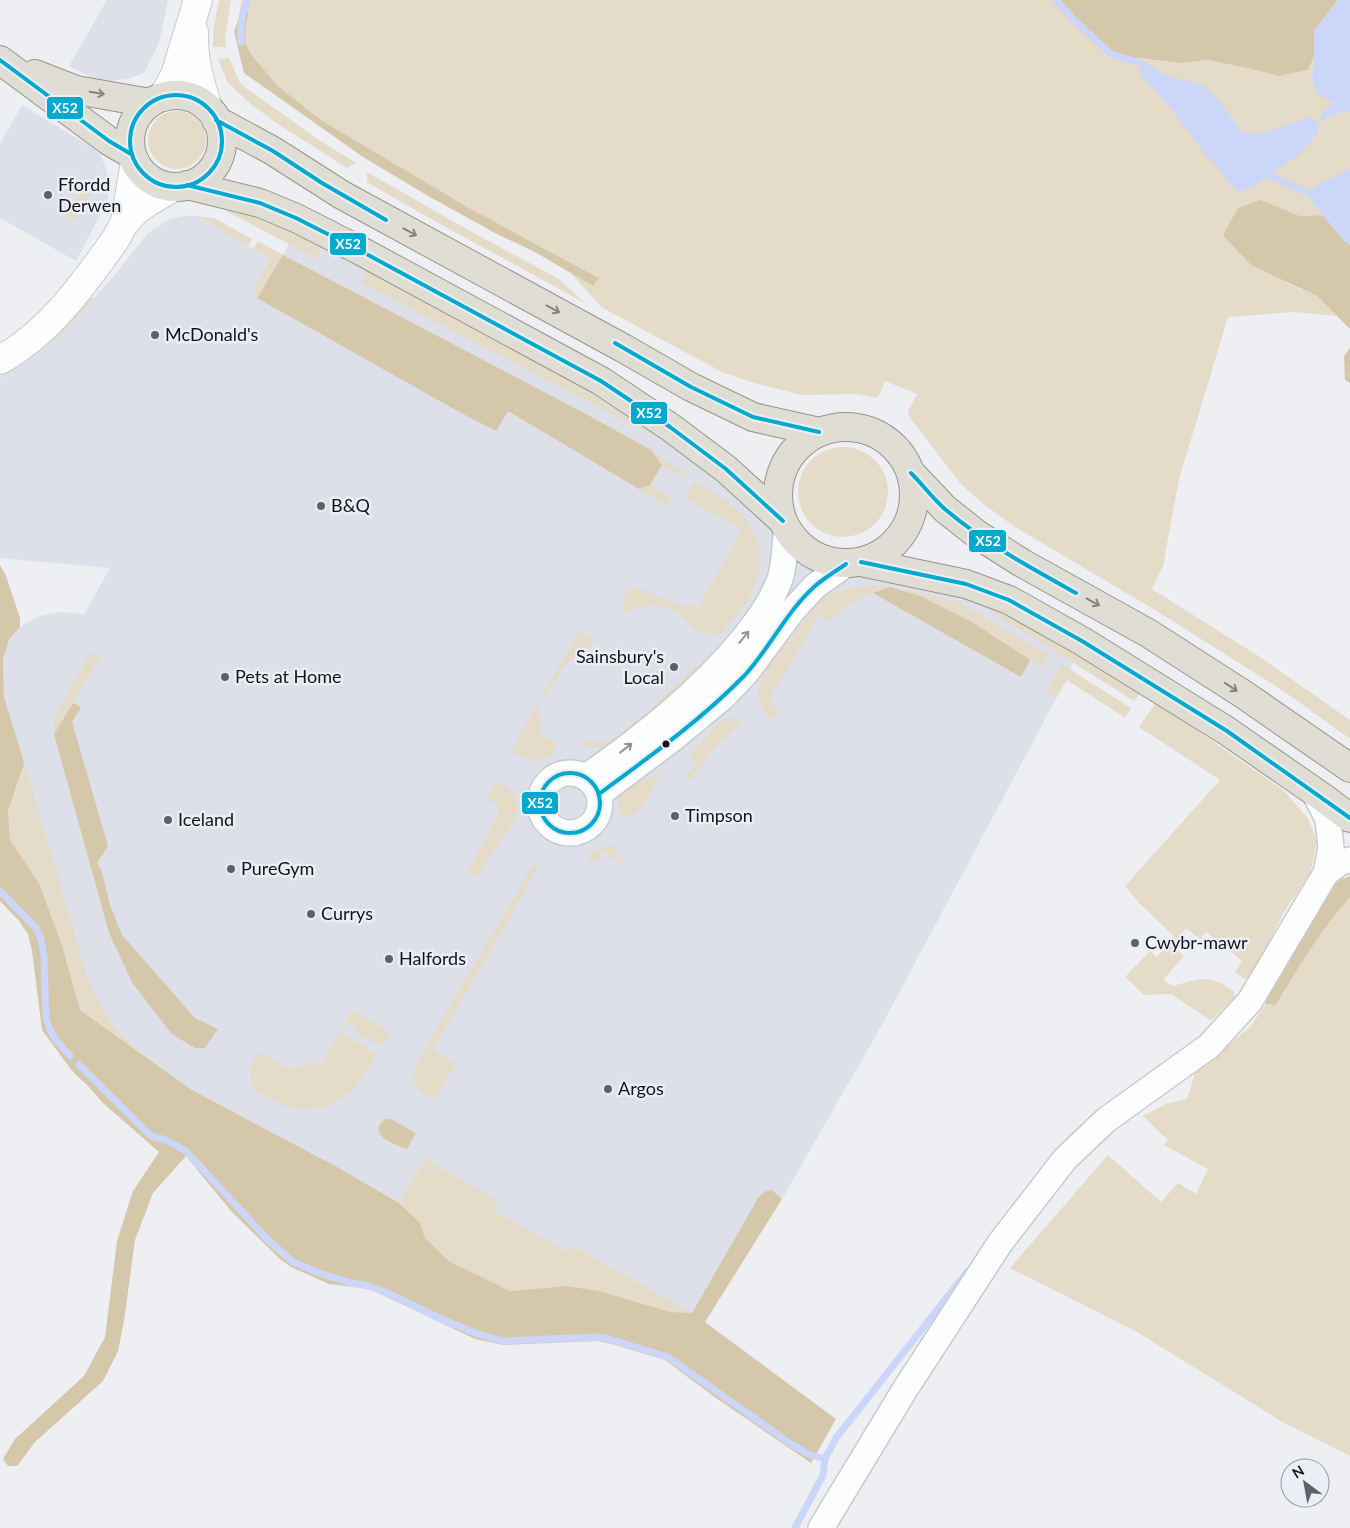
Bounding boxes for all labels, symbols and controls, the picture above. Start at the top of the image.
one-way arrow [88,89,104,99]
line badge: X52 [46,96,84,120]
text: X52 [52,99,78,116]
place label: Ffordd Derwen [58,173,121,216]
marker: Ffordd Derwen [42,189,54,201]
one-way arrow [402,227,417,237]
line badge: X52 [329,232,367,256]
text: X52 [335,235,361,252]
one-way arrow [545,305,559,315]
place label: McDonald's [165,323,259,345]
marker: McDonald's [149,329,161,341]
line badge: X52 [630,401,668,425]
text: X52 [636,404,662,421]
place label: B&Q [331,494,370,516]
marker: B&Q [315,500,327,512]
line badge: X52 [968,529,1007,553]
text: X52 [975,532,1001,549]
one-way arrow [1085,597,1100,607]
one-way arrow [739,631,750,644]
place label: Sainsbury's Local [576,645,664,688]
marker: Sainsbury's Local [668,661,680,673]
place label: Pets at Home [235,665,342,687]
marker: Pets at Home [219,671,231,683]
one-way arrow [1224,682,1238,692]
unlabelled marker [661,739,671,749]
one-way arrow [619,743,632,754]
line badge: X52 [521,791,559,815]
text: X52 [527,794,553,811]
place label: Timpson [685,804,753,826]
place label: Iceland [178,808,234,830]
marker: Timpson [669,810,681,822]
marker: Iceland [162,814,174,826]
place label: PureGym [241,857,314,879]
marker: PureGym [225,863,237,875]
place label: Currys [321,902,373,924]
marker: Currys [305,908,317,920]
place label: Cwybr-mawr [1145,931,1248,953]
marker: Cwybr-mawr [1129,937,1141,949]
place label: Halfords [399,947,466,969]
marker: Halfords [383,953,395,965]
place label: Argos [618,1077,664,1099]
marker: Argos [602,1083,614,1095]
north arrow [1280,1458,1330,1508]
text: N [1289,1461,1307,1482]

